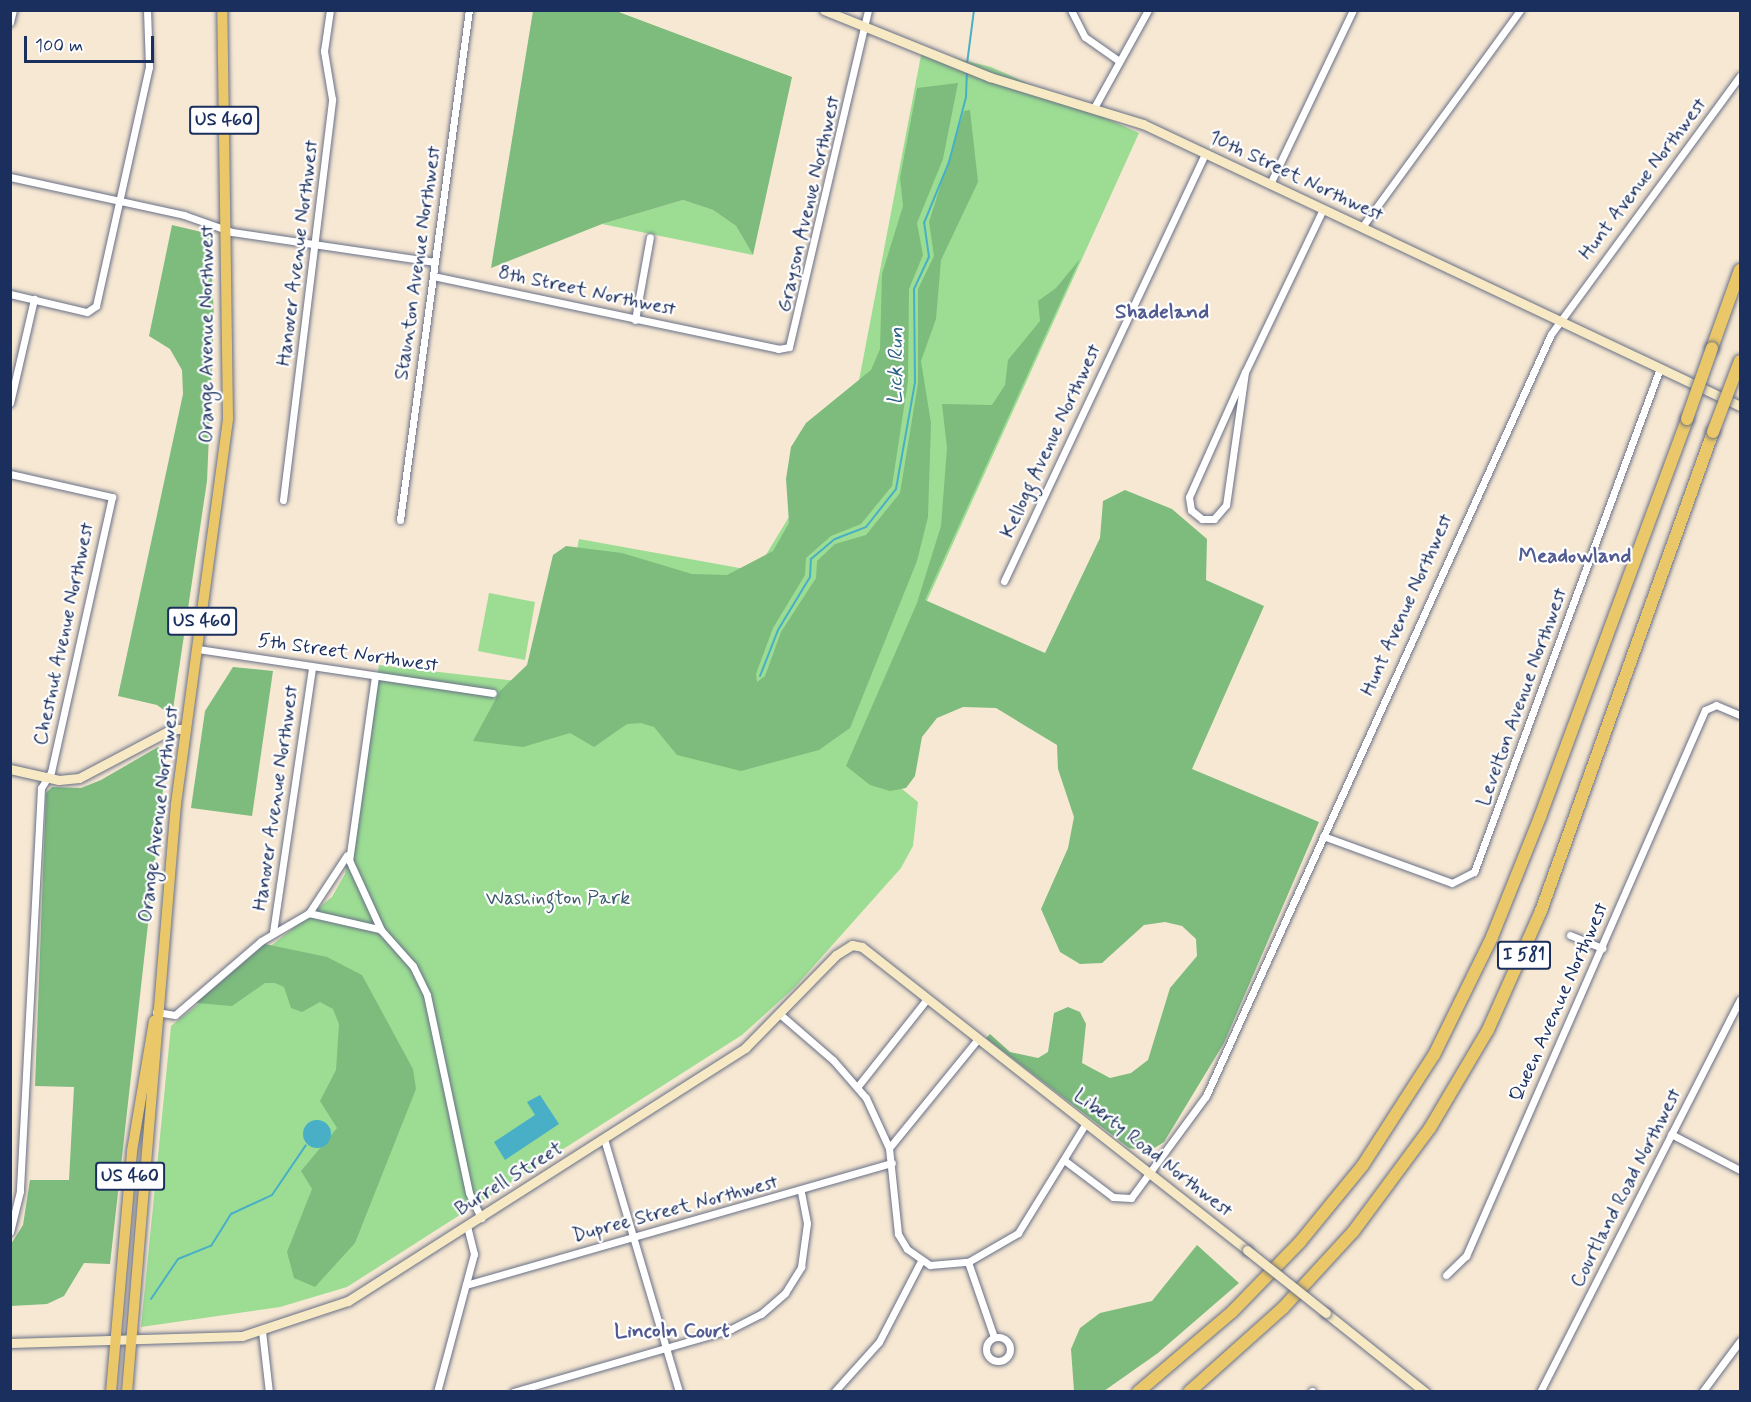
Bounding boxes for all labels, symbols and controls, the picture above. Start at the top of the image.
scale bar [27,24,158,62]
text: 100 m [35,34,83,58]
street label: Grayson Avenue Northwest [772,91,846,317]
street label: Hunt Avenue Northwest [1573,92,1713,266]
road number: US 460 [188,105,260,135]
street label: 10th Street Northwest [1205,125,1387,227]
street label: Hanover Avenue Northwest [272,139,324,367]
street label: Staunton Avenue Northwest [390,143,446,383]
street label: Orange Avenue Northwest [195,225,219,443]
street label: 8th Street Northwest [496,261,678,321]
district label: Shadeland [1115,299,1209,325]
water label: Lick Run [883,327,909,405]
street label: Kellogg Avenue Northwest [994,338,1108,544]
street label: Hunt Avenue Northwest [1355,509,1459,701]
street label: Chestnut Avenue Northwest [28,518,100,750]
district label: Meadowland [1518,543,1632,569]
street label: Levelton Avenue Northwest [1471,584,1573,810]
road number: US 460 [166,606,238,636]
street label: 5th Street Northwest [257,629,439,677]
street label: Hanover Avenue Northwest [248,685,304,911]
street label: Orange Avenue Northwest [134,704,184,924]
park label: Washington Park [488,886,628,910]
street label: Queen Avenue Northwest [1505,901,1613,1103]
road number: I 581 [1496,940,1552,970]
street label: Liberty Road Northwest [1068,1083,1238,1223]
street label: Courtland Road Northwest [1565,1084,1687,1292]
street label: Burrell Street [451,1137,567,1221]
road number: US 460 [94,1161,166,1191]
street label: Dupree Street Northwest [570,1170,780,1248]
district label: Lincoln Court [612,1318,732,1344]

